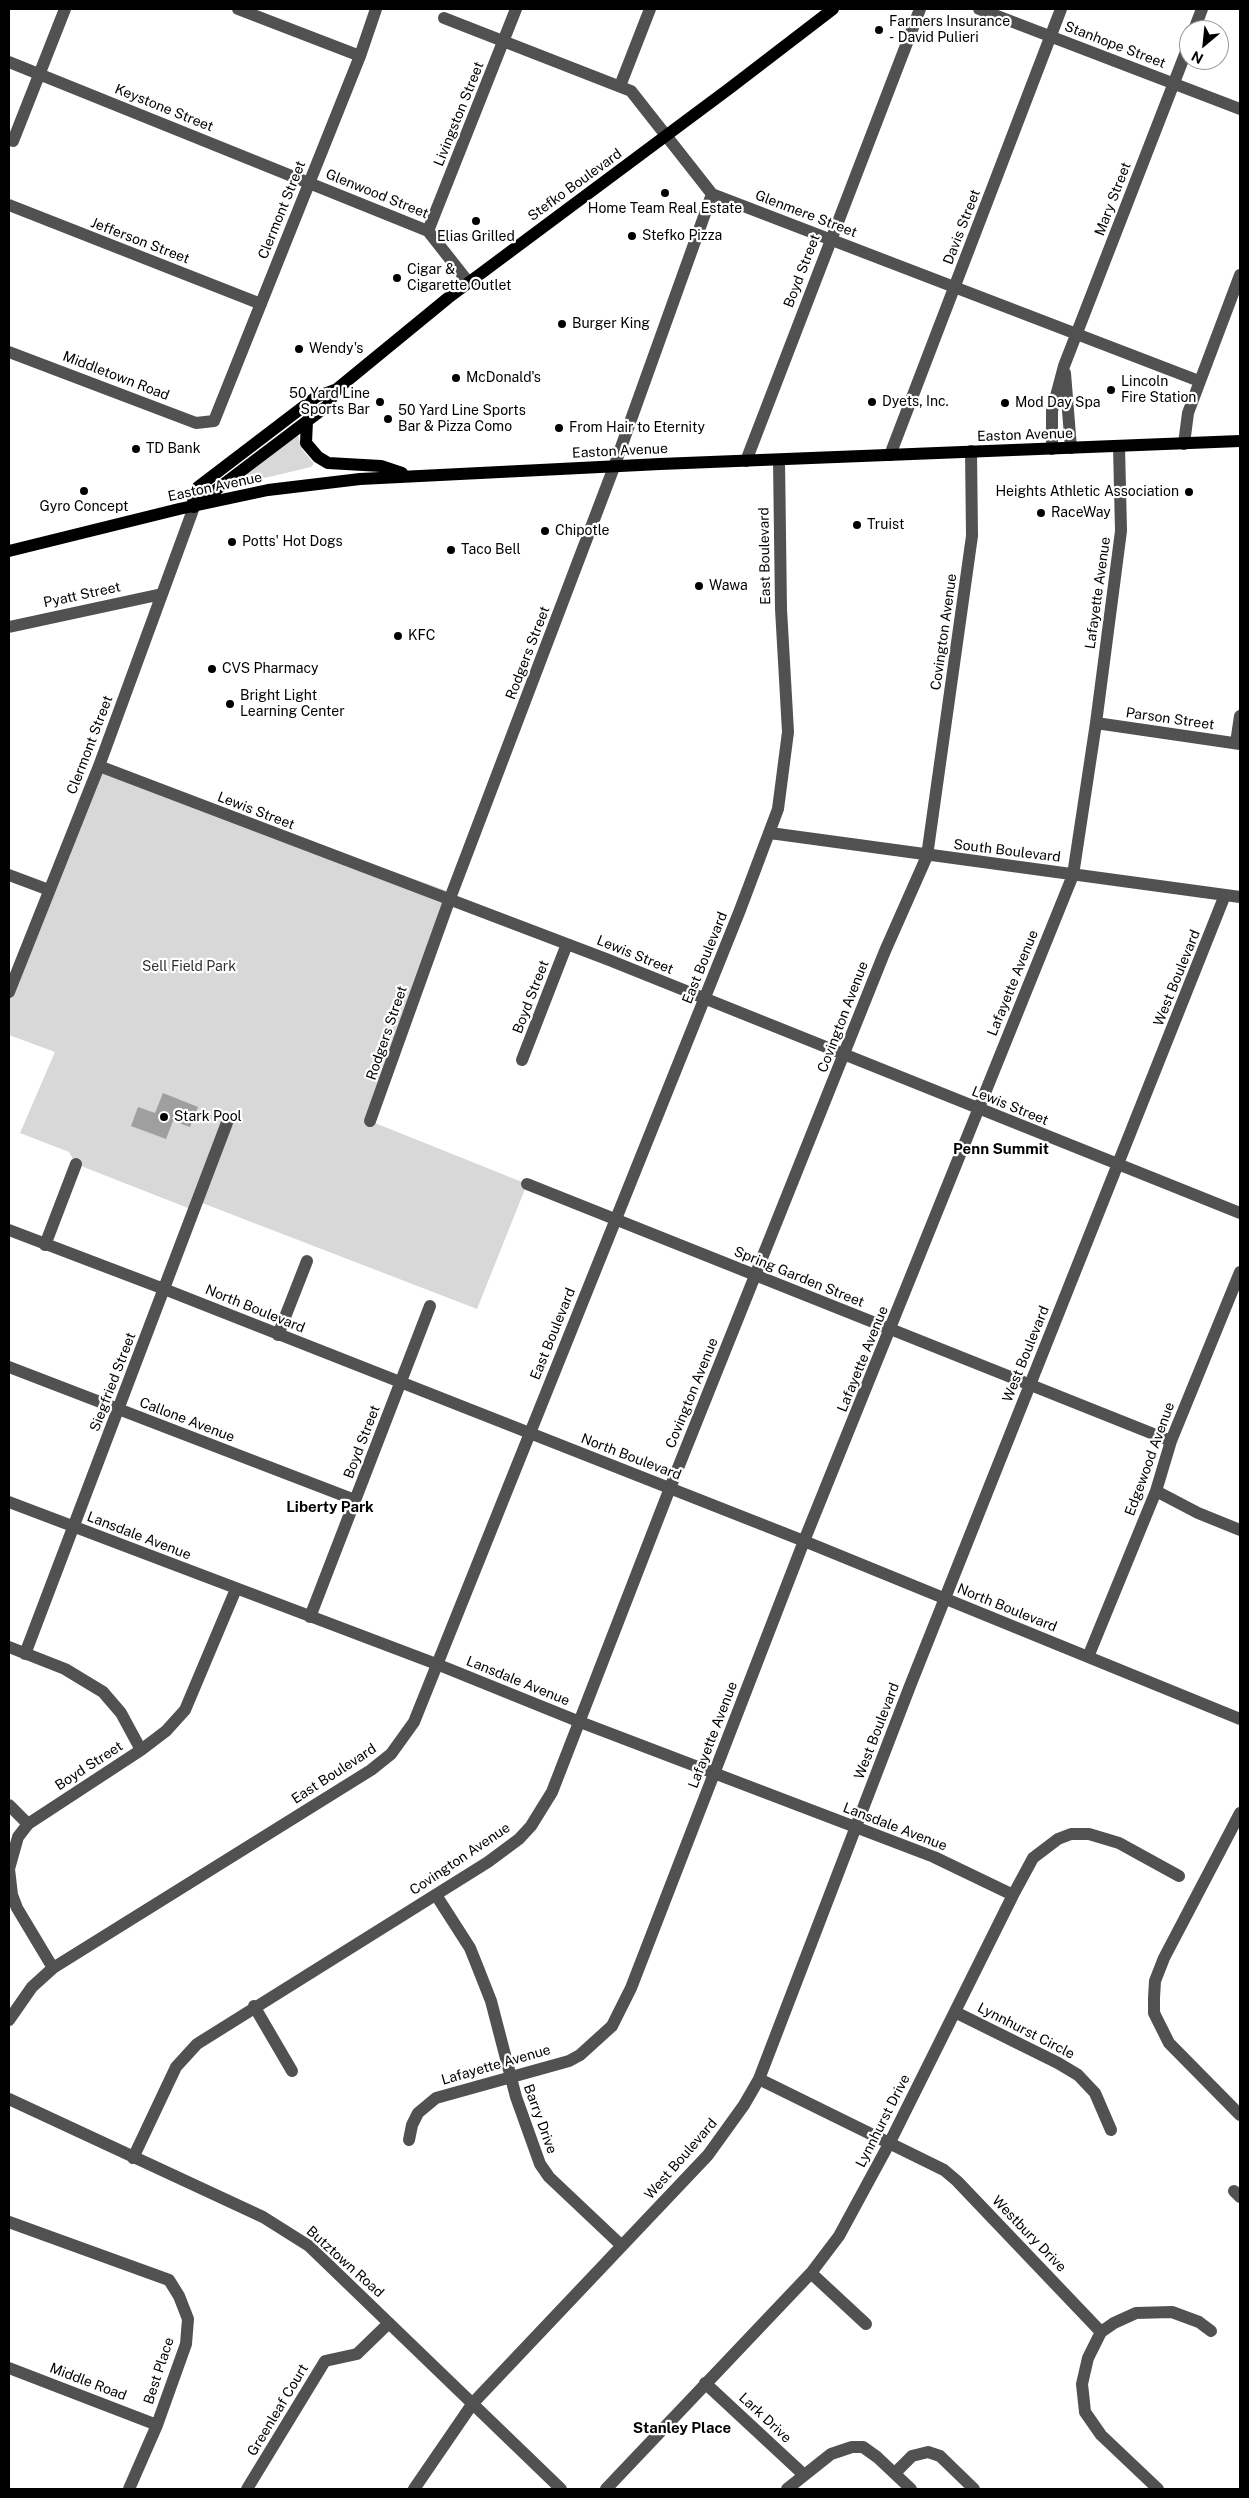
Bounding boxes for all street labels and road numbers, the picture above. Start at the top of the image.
street label: Stanhope Street [1062,18,1168,72]
street label: Livingston Street [430,59,488,169]
street label: Keystone Street [112,81,216,135]
street label: Stefko Boulevard [525,145,625,225]
street label: Clermont Street [255,158,309,262]
street label: Mary Street [1091,160,1135,238]
street label: Glenwood Street [323,166,431,222]
street label: Glenmere Street [753,187,859,241]
street label: Davis Street [940,187,984,267]
street label: Jefferson Street [88,214,192,268]
street label: Boyd Street [780,232,824,310]
street label: Middletown Road [60,348,172,404]
street label: Easton Avenue [977,425,1073,445]
street label: Easton Avenue [572,440,668,462]
street label: Easton Avenue [166,469,264,505]
street label: East Boulevard [756,507,774,605]
street label: Lafayette Avenue [1082,536,1114,650]
street label: Covington Avenue [927,573,961,691]
street label: Pyatt Street [42,579,122,611]
street label: Rodgers Street [502,604,554,702]
street label: Clermont Street [63,693,117,797]
street label: Parson Street [1125,704,1215,734]
street label: Lewis Street [215,789,297,833]
street label: South Boulevard [952,836,1062,866]
street label: East Boulevard [679,910,731,1006]
street label: Lafayette Avenue [984,928,1042,1038]
street label: West Boulevard [1150,928,1204,1028]
street label: Lewis Street [594,932,676,978]
street label: Boyd Street [509,958,553,1036]
street label: Covington Avenue [814,959,872,1075]
street label: Rodgers Street [363,984,411,1082]
street label: Lewis Street [969,1083,1051,1129]
street label: Spring Garden Street [731,1243,867,1311]
street label: North Boulevard [203,1281,307,1337]
street label: East Boulevard [527,1286,579,1382]
street label: Lafayette Avenue [834,1304,892,1414]
street label: West Boulevard [999,1304,1053,1404]
street label: Siegfried Street [86,1330,140,1434]
street label: Covington Avenue [662,1335,722,1451]
street label: Callone Avenue [137,1394,237,1446]
street label: Edgewood Avenue [1122,1400,1178,1518]
street label: Boyd Street [340,1403,384,1481]
street label: North Boulevard [578,1430,684,1484]
street label: Lansdale Avenue [85,1508,193,1564]
street label: North Boulevard [955,1580,1059,1636]
street label: Lansdale Avenue [464,1653,572,1709]
street label: Lafayette Avenue [685,1679,741,1791]
street label: West Boulevard [851,1680,903,1782]
street label: Boyd Street [52,1738,126,1794]
street label: East Boulevard [288,1740,380,1808]
street label: Lansdale Avenue [841,1799,949,1855]
street label: Covington Avenue [407,1819,513,1899]
street label: Lynnhurst Circle [975,1999,1077,2063]
street label: Lafayette Avenue [439,2041,553,2089]
street label: Lynnhurst Drive [852,2072,914,2170]
street label: Barry Drive [520,2082,560,2156]
street label: West Boulevard [641,2115,721,2203]
street label: Westbury Drive [988,2192,1070,2276]
street label: Butztown Road [303,2223,387,2301]
street label: Best Place [140,2335,178,2407]
street label: Middle Road [47,2360,129,2404]
street label: Greenleaf Court [244,2361,312,2459]
street label: Lark Drive [735,2389,795,2447]

